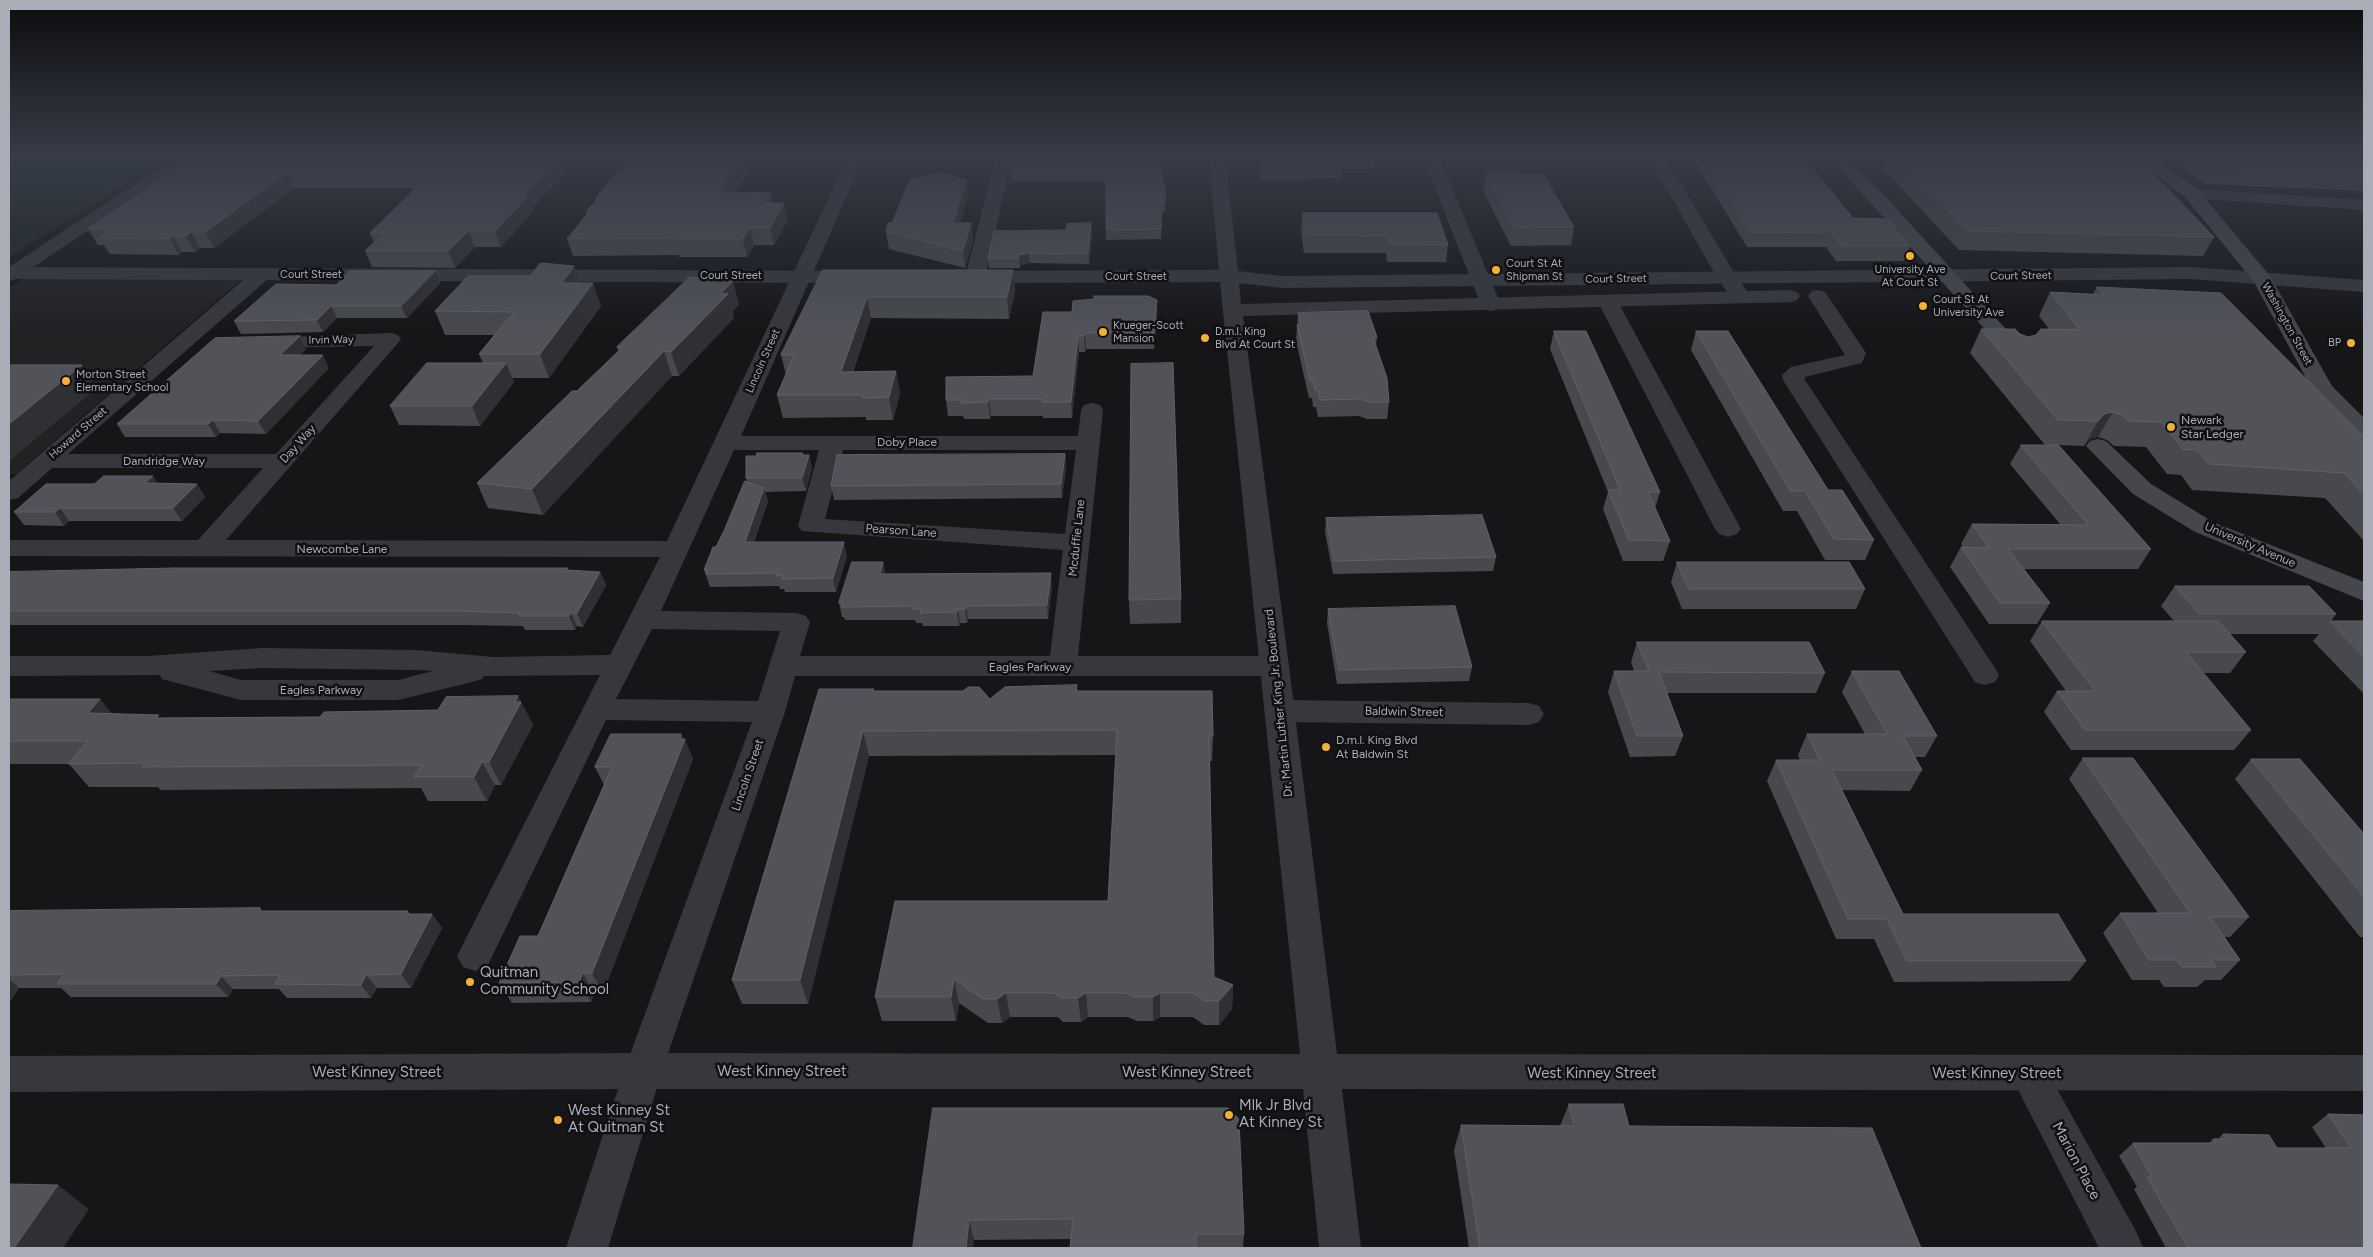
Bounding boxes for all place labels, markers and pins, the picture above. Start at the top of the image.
marker: University Ave At Court St [1904,250,1916,262]
place label: Court St At Shipman St [1506,257,1563,283]
place label: University Ave At Court St [1874,263,1946,289]
marker: Court St At Shipman St [1490,264,1502,276]
place label: Court St At University Ave [1933,293,2004,319]
marker: Court St At University Ave [1917,300,1929,312]
place label: Krueger-Scott Mansion [1113,319,1184,345]
place label: D.m.l. King Blvd At Court St [1215,325,1295,351]
marker: Krueger-Scott Mansion [1097,326,1109,338]
marker: D.m.l. King Blvd At Court St [1199,332,1211,344]
place label: BP [2328,336,2341,350]
marker: BP [2345,337,2357,349]
place label: Morton Street Elementary School [76,368,168,394]
marker: Morton Street Elementary School [60,375,72,387]
place label: Newark Star Ledger [2181,413,2243,441]
marker: Newark Star Ledger [2165,421,2177,433]
place label: D.m.l. King Blvd At Baldwin St [1336,733,1417,761]
marker: D.m.l. King Blvd At Baldwin St [1320,741,1332,753]
place label: Quitman Community School [480,964,609,999]
marker: Quitman Community School [464,976,476,988]
place label: Mlk Jr Blvd At Kinney St [1239,1097,1322,1132]
place label: West Kinney St At Quitman St [568,1102,670,1137]
marker: Mlk Jr Blvd At Kinney St [1223,1109,1235,1121]
marker: West Kinney St At Quitman St [552,1114,564,1126]

